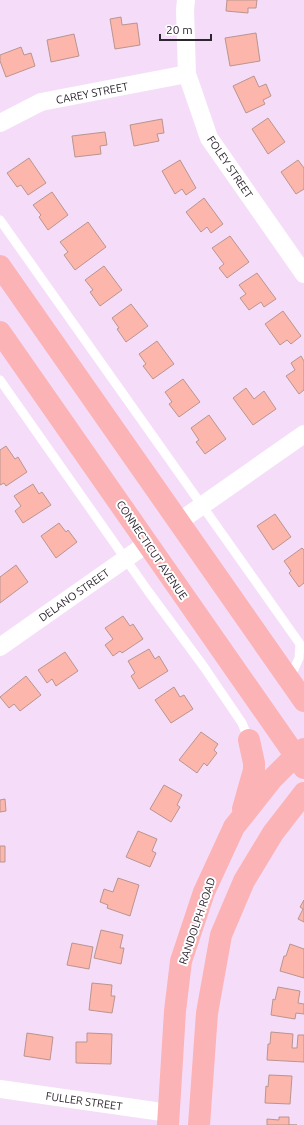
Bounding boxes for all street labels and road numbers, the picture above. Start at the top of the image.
street label: CAREY STREET [55,80,129,106]
street label: FOLEY STREET [205,134,255,200]
street label: CONNECTICUT AVENUE [114,498,190,602]
street label: DELANO STREET [37,566,111,624]
street label: RANDOLPH ROAD [177,876,218,966]
street label: FULLER STREET [45,1090,123,1112]

